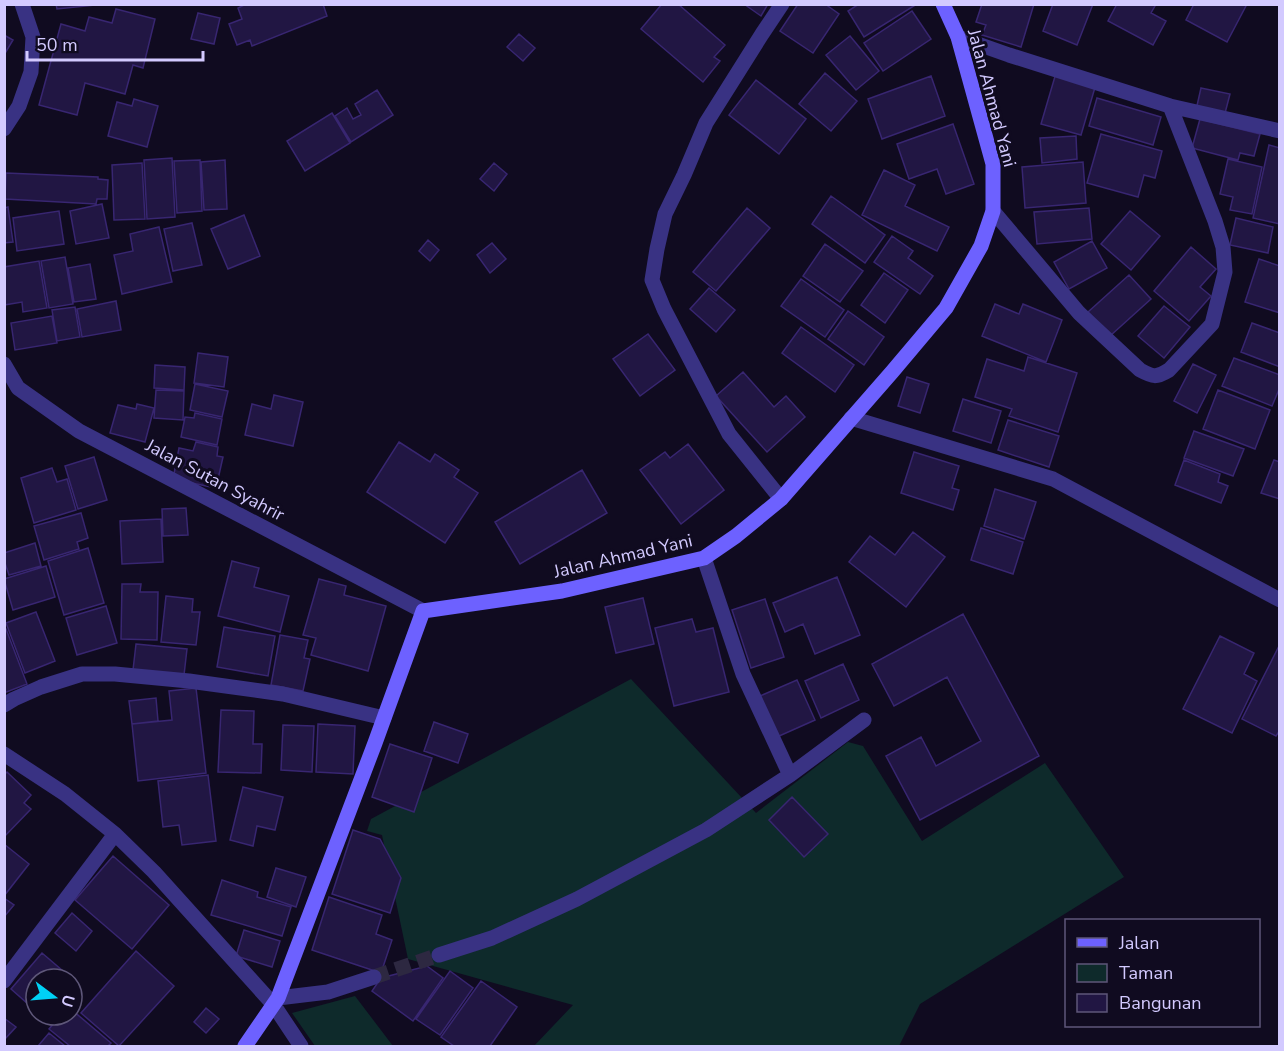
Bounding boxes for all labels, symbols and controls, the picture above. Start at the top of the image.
scale bar [27,24,202,62]
street label: Jalan Ahmad Yani [962,25,1022,170]
text: 50 m [36,33,78,57]
street label: Jalan Sutan Syahrir [141,433,289,527]
street label: Jalan Ahmad Yani [550,528,695,584]
legend [1065,919,1260,1027]
text: Jalan [1118,931,1159,955]
text: Taman [1119,961,1173,985]
north arrow [24,967,84,1027]
text: Bangunan [1119,991,1202,1015]
text: U [55,992,80,1010]

